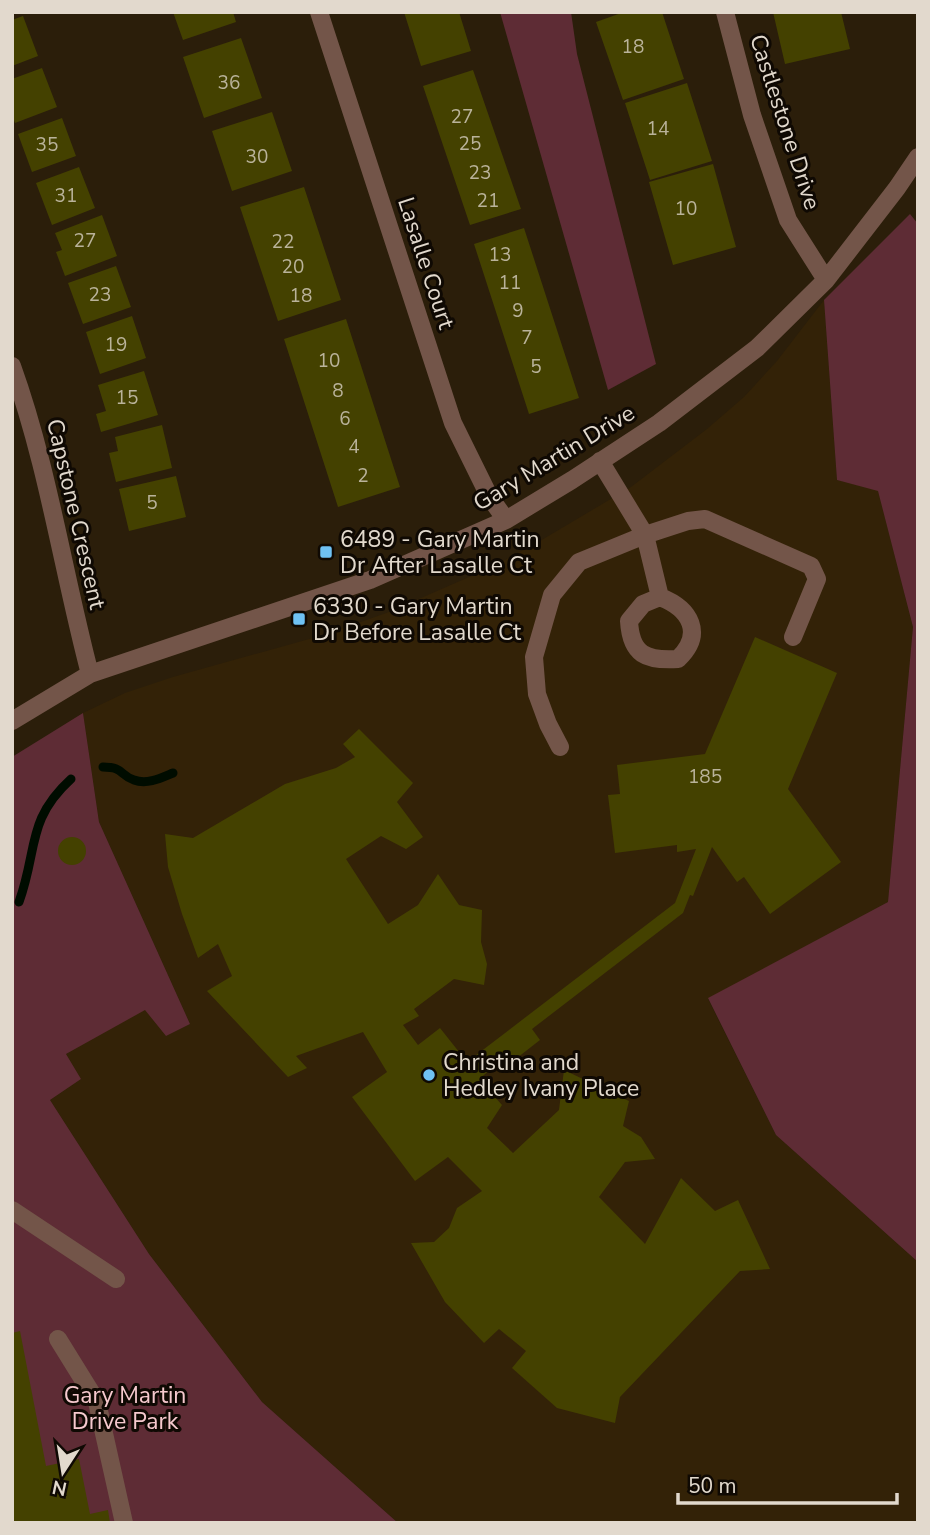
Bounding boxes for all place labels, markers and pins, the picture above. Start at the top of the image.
place label: 6489 - Gary Martin Dr After Lasalle Ct [340,524,539,581]
marker: 6489 - Gary Martin Dr After Lasalle Ct [318,544,334,560]
place label: 6330 - Gary Martin Dr Before Lasalle Ct [313,591,522,648]
marker: 6330 - Gary Martin Dr Before Lasalle Ct [291,611,307,627]
place label: Christina and Hedley Ivany Place [443,1047,639,1104]
marker: Christina and Hedley Ivany Place [421,1067,437,1083]

